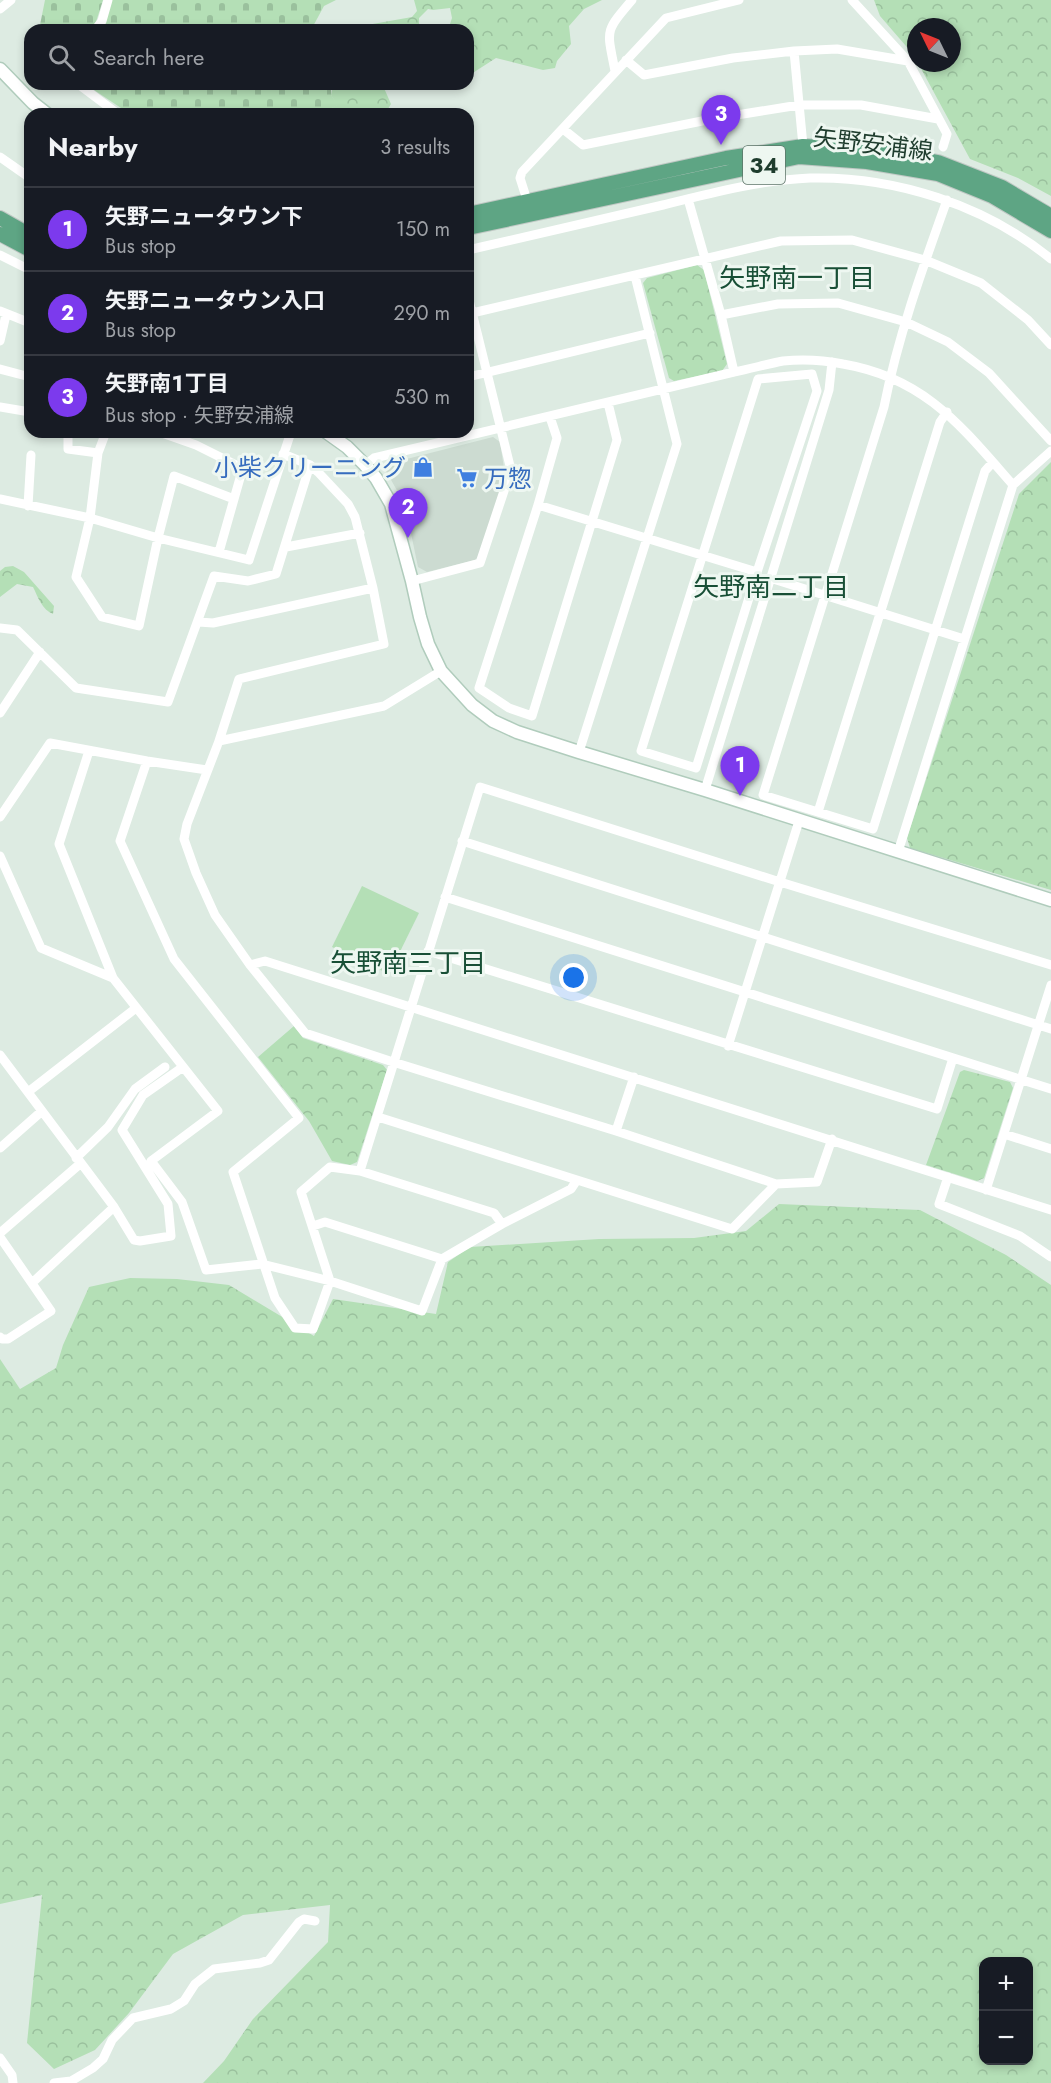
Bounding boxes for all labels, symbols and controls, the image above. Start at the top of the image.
north arrow [907,18,961,72]
search box [24,24,474,90]
icon: search [45,41,78,74]
text: Search here [93,41,204,73]
pin: 3 [702,96,740,145]
street label: 矢野安浦線 [811,119,935,169]
text: Nearby [48,128,137,166]
text: 3 results [380,133,450,162]
road number: 34 [743,146,785,184]
text: 矢野ニュータウン下 [105,200,303,232]
text: 1 [62,215,73,244]
text: 150 m [396,215,450,244]
text: Bus stop [105,232,176,261]
district label: 矢野南一丁目 [719,259,875,297]
text: 矢野ニュータウン入口 [105,284,325,316]
text: 2 [61,299,74,328]
text: 290 m [394,299,450,328]
text: Bus stop [105,316,176,345]
text: 矢野南１丁目 [105,367,229,399]
text: 3 [61,383,74,412]
text: 530 m [394,383,450,412]
text: Bus stop · 矢野安浦線 [105,401,294,430]
place label: 小柴クリーニング [214,450,406,485]
shop icon: 小柴クリーニング [411,455,435,479]
place label: 万惣 [484,461,532,496]
supermarket icon: 万惣 [455,466,479,490]
pin: 2 [388,488,428,538]
district label: 矢野南二丁目 [693,568,849,606]
pin: 1 [720,746,760,796]
district label: 矢野南三丁目 [330,944,486,982]
your location [559,963,588,992]
map controls [979,1957,1033,2065]
button: + [979,1957,1033,2011]
button: − [979,2011,1033,2065]

